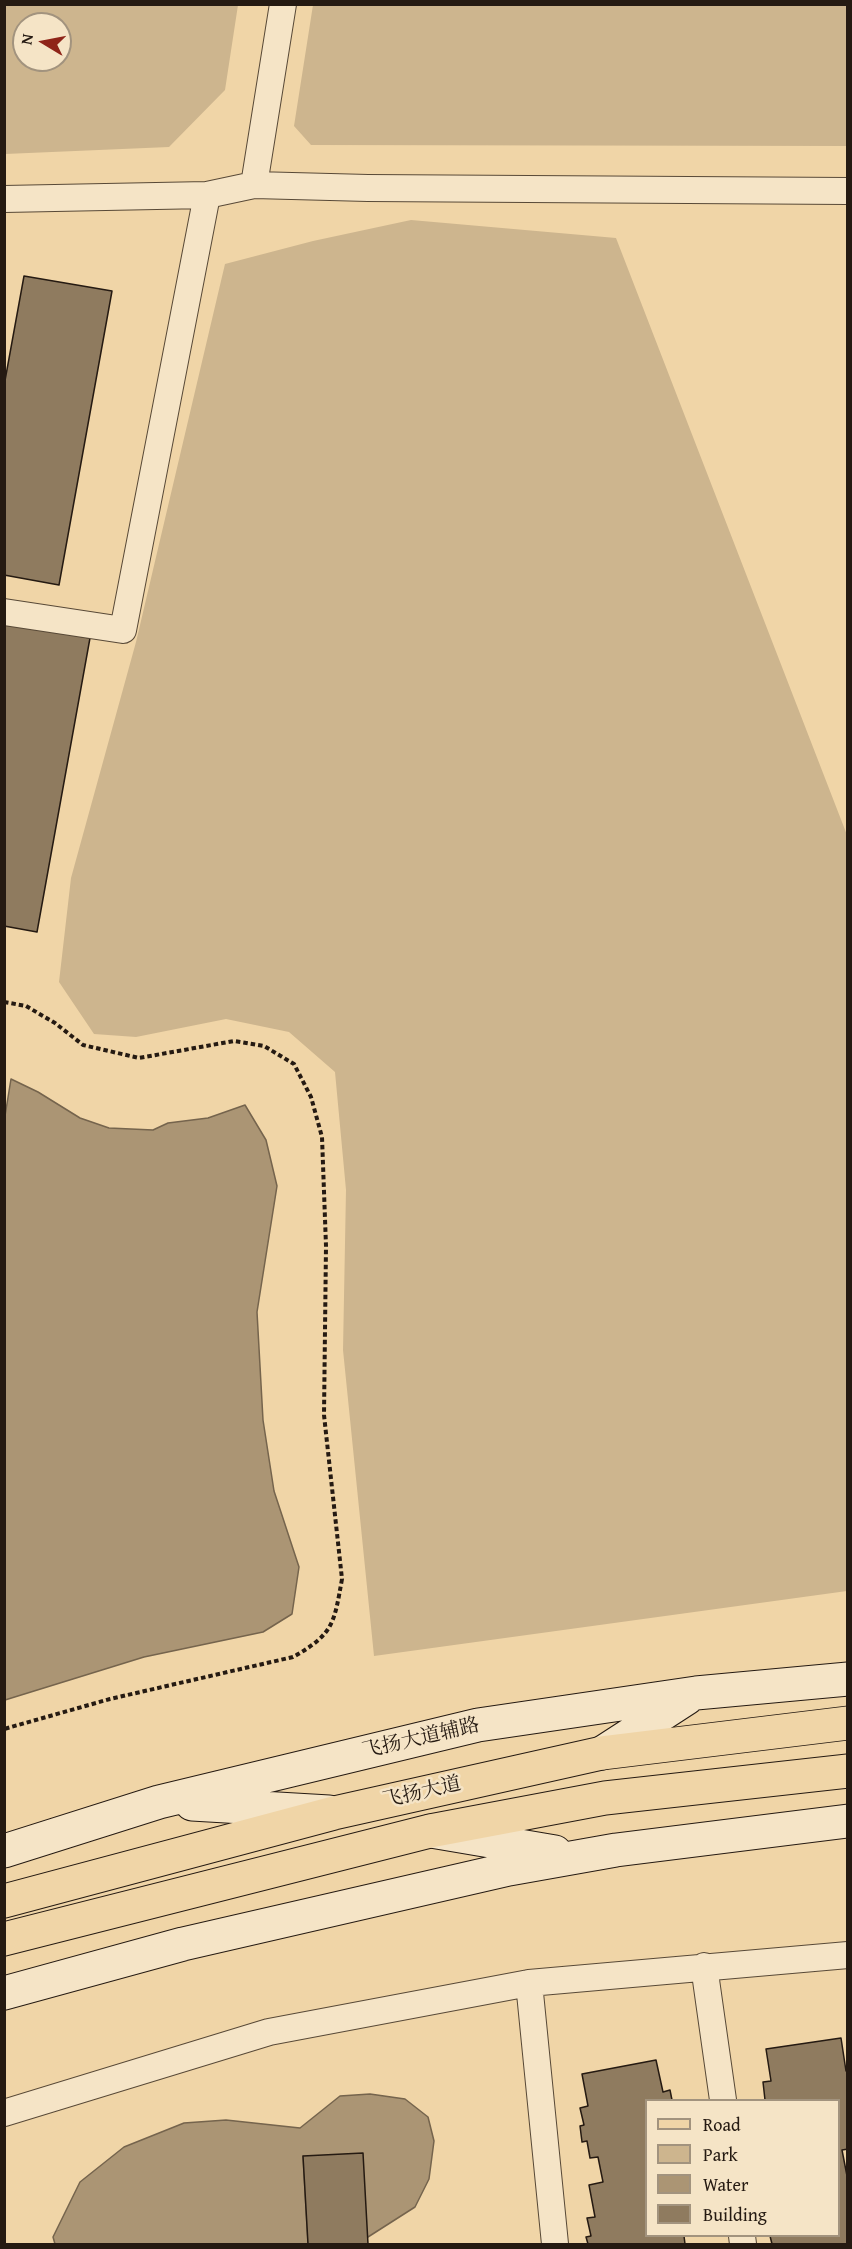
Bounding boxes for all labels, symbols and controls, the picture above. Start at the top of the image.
north arrow [12,12,72,72]
text: N [13,32,39,47]
street label: 飞扬大道辅路 [360,1714,482,1764]
street label: 飞扬大道 [380,1772,464,1814]
legend [645,2099,840,2237]
text: Road [703,2111,741,2138]
text: Park [703,2141,738,2168]
text: Water [703,2171,748,2198]
text: Building [703,2201,767,2228]

